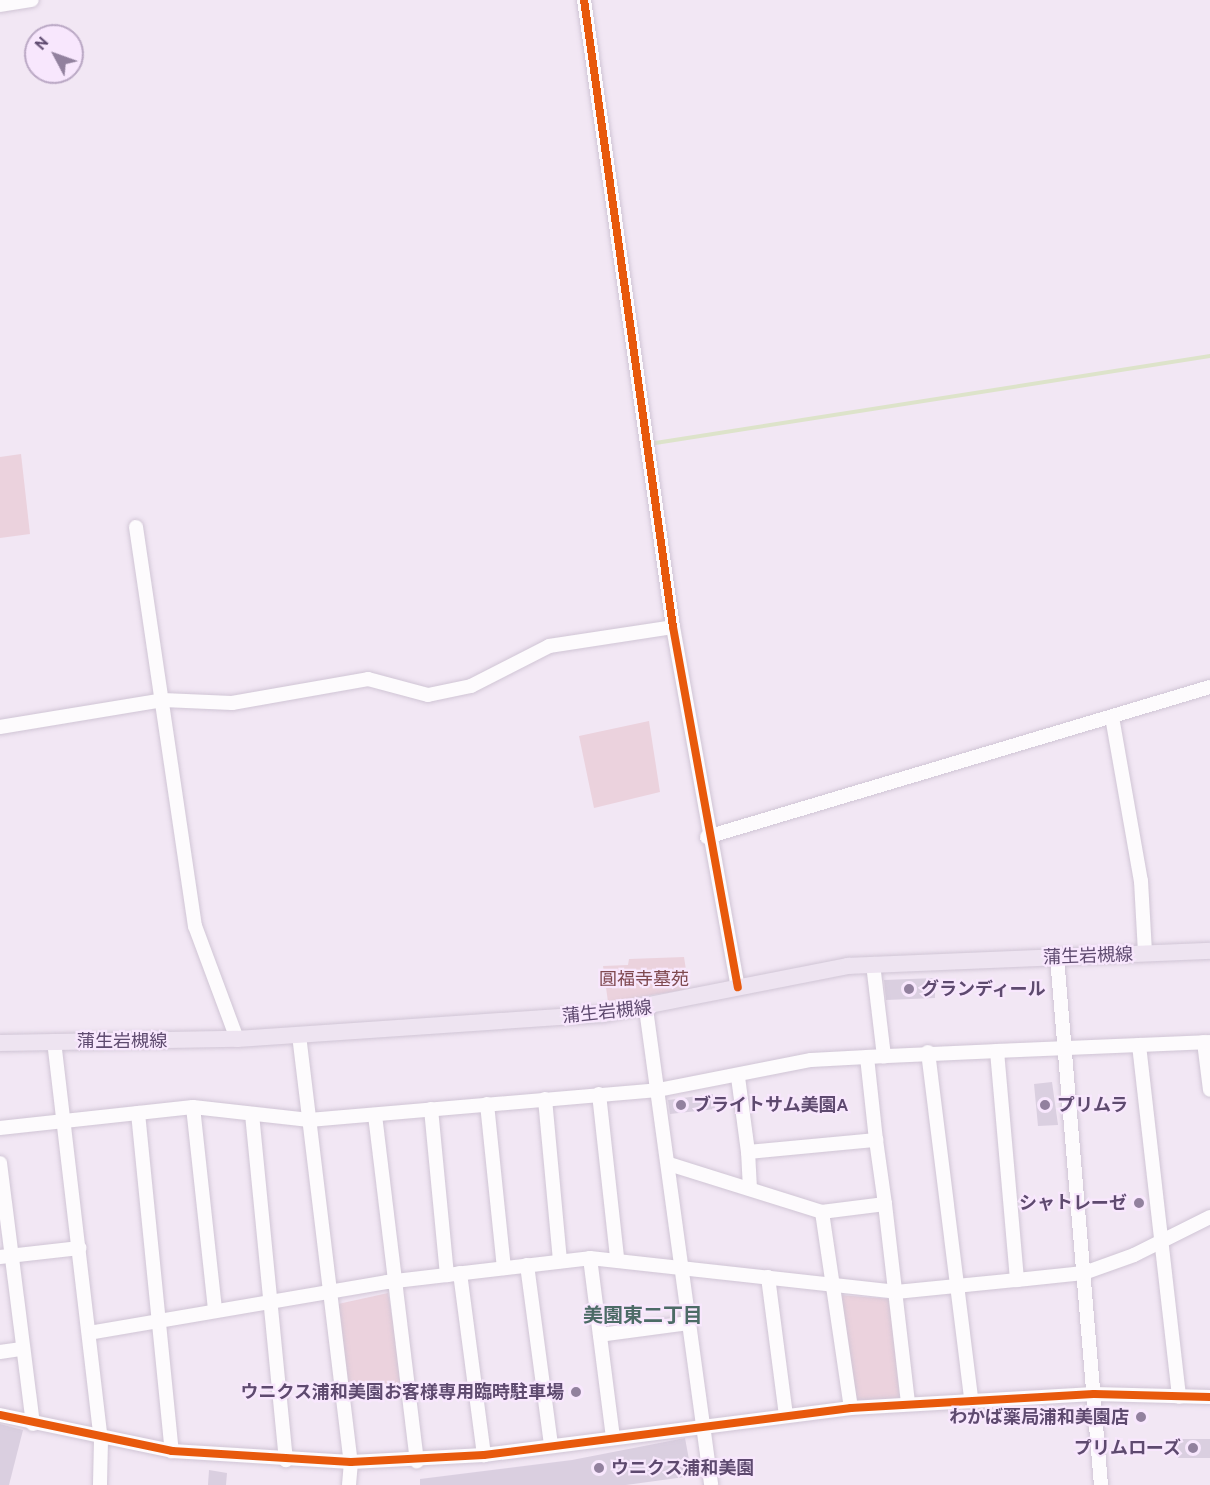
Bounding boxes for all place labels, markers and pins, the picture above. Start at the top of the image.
place label: グランディール [921,978,1047,1000]
marker: グランディール [902,982,916,996]
place label: ブライトサム美園A [693,1094,848,1116]
place label: プリムラ [1057,1094,1129,1116]
marker: ブライトサム美園A [674,1098,688,1112]
marker: プリムラ [1038,1098,1052,1112]
place label: シャトレーゼ [1019,1192,1127,1214]
marker: シャトレーゼ [1132,1196,1146,1210]
place label: ウニクス浦和美園お客様専用臨時駐車場 [240,1381,564,1403]
marker: ウニクス浦和美園お客様専用臨時駐車場 [569,1385,583,1399]
place label: わかば薬局浦和美園店 [949,1406,1129,1428]
marker: わかば薬局浦和美園店 [1134,1410,1148,1424]
place label: プリムローズ [1073,1437,1181,1459]
marker: プリムローズ [1186,1441,1200,1455]
place label: ウニクス浦和美園 [611,1457,755,1479]
marker: ウニクス浦和美園 [592,1461,606,1475]

